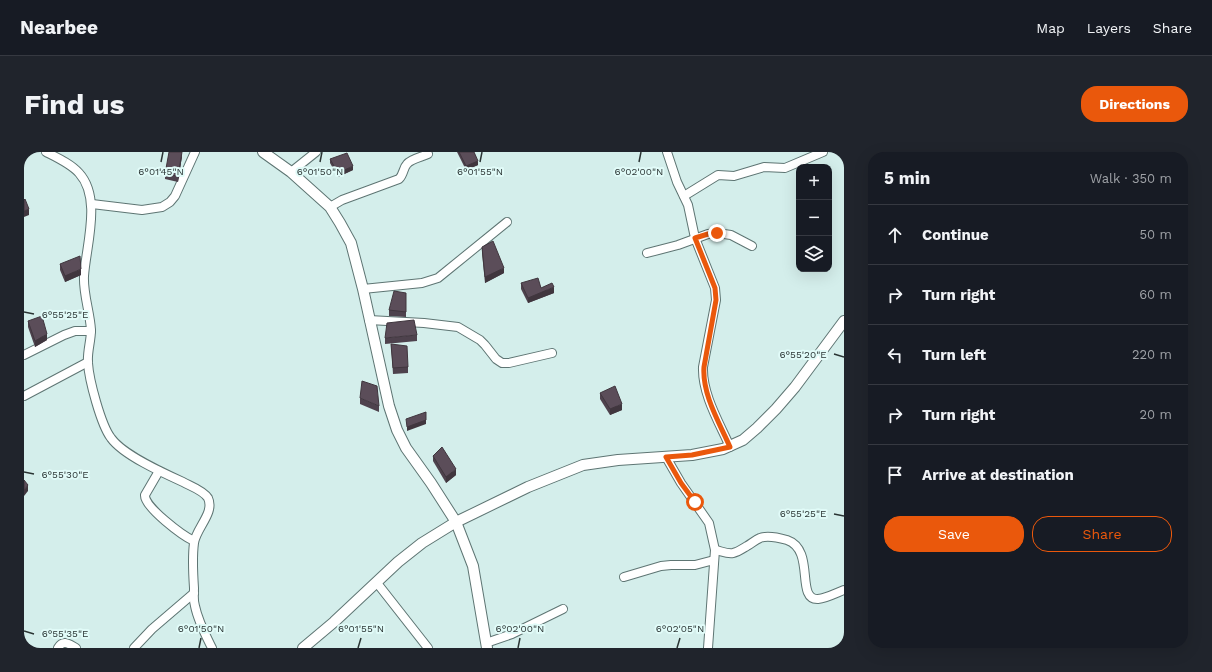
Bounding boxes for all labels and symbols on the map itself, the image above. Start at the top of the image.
text: 6°01'45"N [138,166,184,177]
text: 6°01'50"N [297,166,343,177]
text: 6°01'55"N [457,166,503,177]
text: 6°02'00"N [615,166,663,177]
route end [708,224,726,242]
text: 6°55'25"E [42,309,88,320]
text: 6°55'20"E [779,349,827,360]
text: 6°55'30"E [41,469,89,480]
route start [686,493,704,511]
text: 6°55'25"E [780,508,826,519]
text: 6°01'50"N [178,623,224,634]
text: 6°01'55"N [338,623,384,634]
text: 6°02'00"N [496,623,544,634]
text: 6°02'05"N [656,623,704,634]
text: 6°55'35"E [42,628,88,639]

